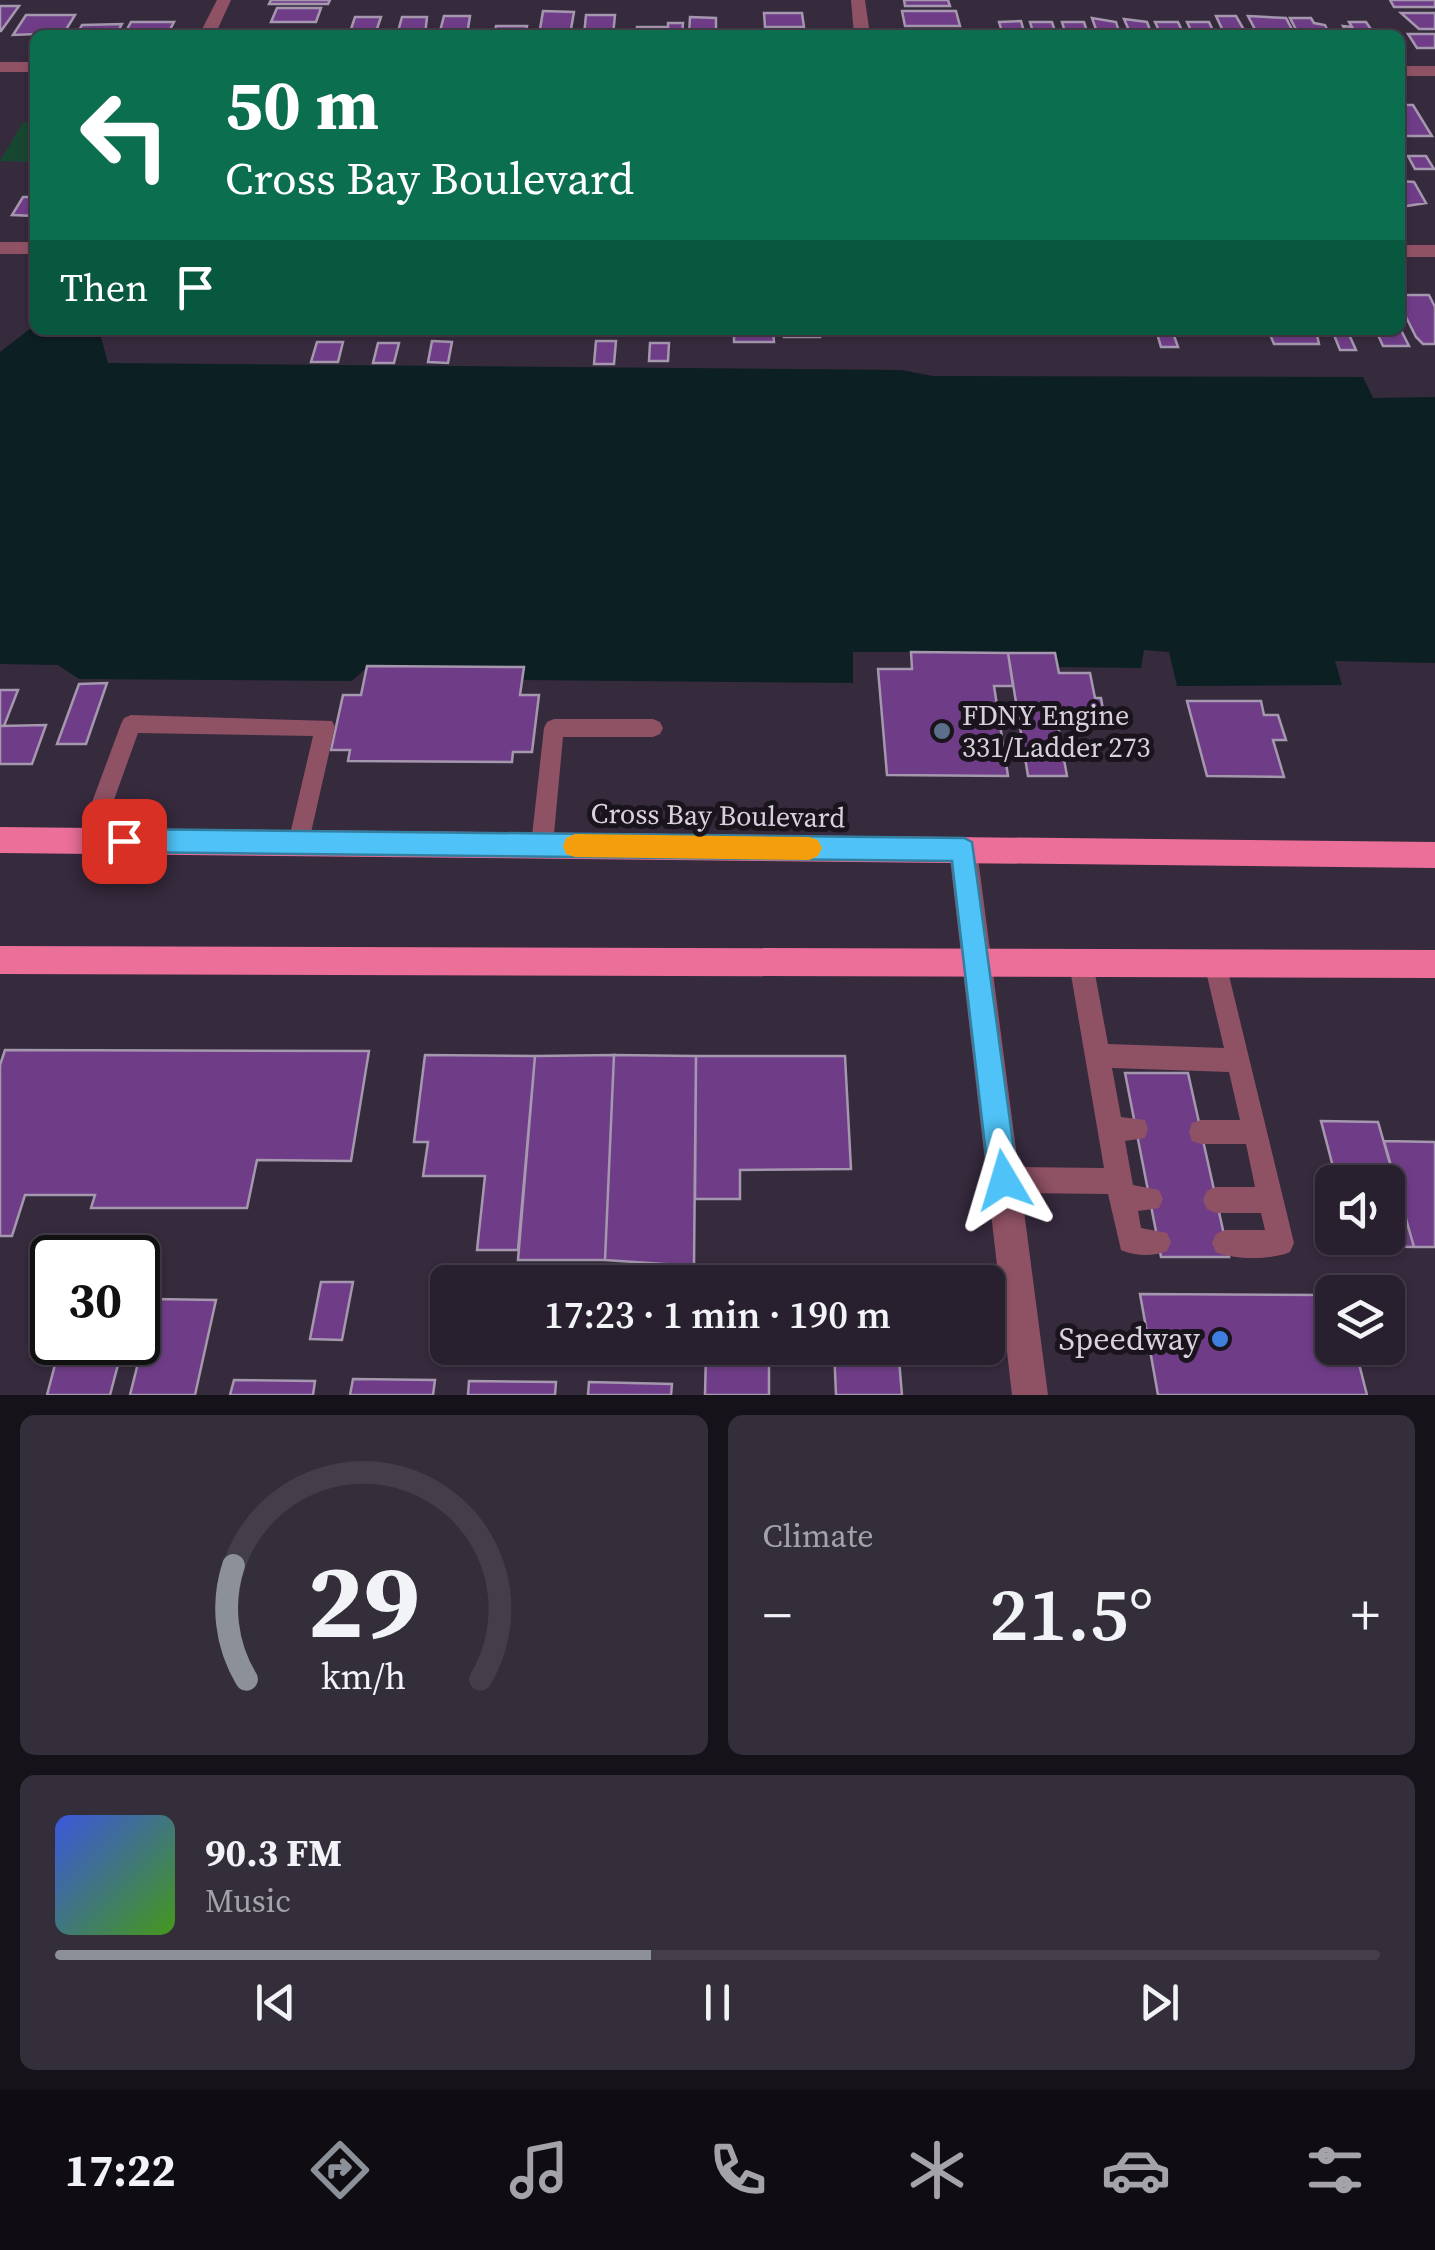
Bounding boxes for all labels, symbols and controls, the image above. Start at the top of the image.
text: 50 m [225,56,379,152]
icon: left [60,70,190,200]
text: Cross Bay Boulevard [225,147,634,209]
icon: arrive [168,260,223,315]
text: Then [60,262,148,314]
place label: FDNY Engine 331/Ladder 273 [962,696,1151,766]
marker: FDNY Engine 331/Ladder 273 [931,720,953,742]
street label: Cross Bay Boulevard [590,794,846,836]
pin [82,799,167,884]
icon: arrive [97,814,152,869]
position arrow [952,1128,1056,1232]
map controls [1315,1165,1405,1365]
button: sound [1315,1165,1405,1255]
speed limit sign: 30 [30,1235,160,1365]
button: layers [1315,1275,1405,1365]
text: 17:23 · 1 min · 190 m [544,1289,891,1341]
place label: Speedway [1059,1317,1201,1361]
marker: Speedway [1209,1328,1231,1350]
text: Climate [763,1514,874,1558]
text: 29 [307,1529,420,1672]
text: 21.5° [989,1562,1153,1665]
text: − [763,1577,792,1652]
text: + [1351,1577,1380,1652]
text: km/h [321,1652,406,1701]
text: 90.3 FM [205,1827,342,1879]
text: Music [205,1879,291,1923]
icon: previous [248,1975,303,2030]
icon: pause [690,1975,745,2030]
icon: next [1132,1975,1187,2030]
icon: directions [305,2135,375,2205]
icon: music [504,2135,574,2205]
icon: phone [703,2135,773,2205]
icon: climate [902,2135,972,2205]
icon: car [1101,2135,1171,2205]
icon: filters [1300,2135,1370,2205]
text: 17:22 [65,2139,176,2201]

